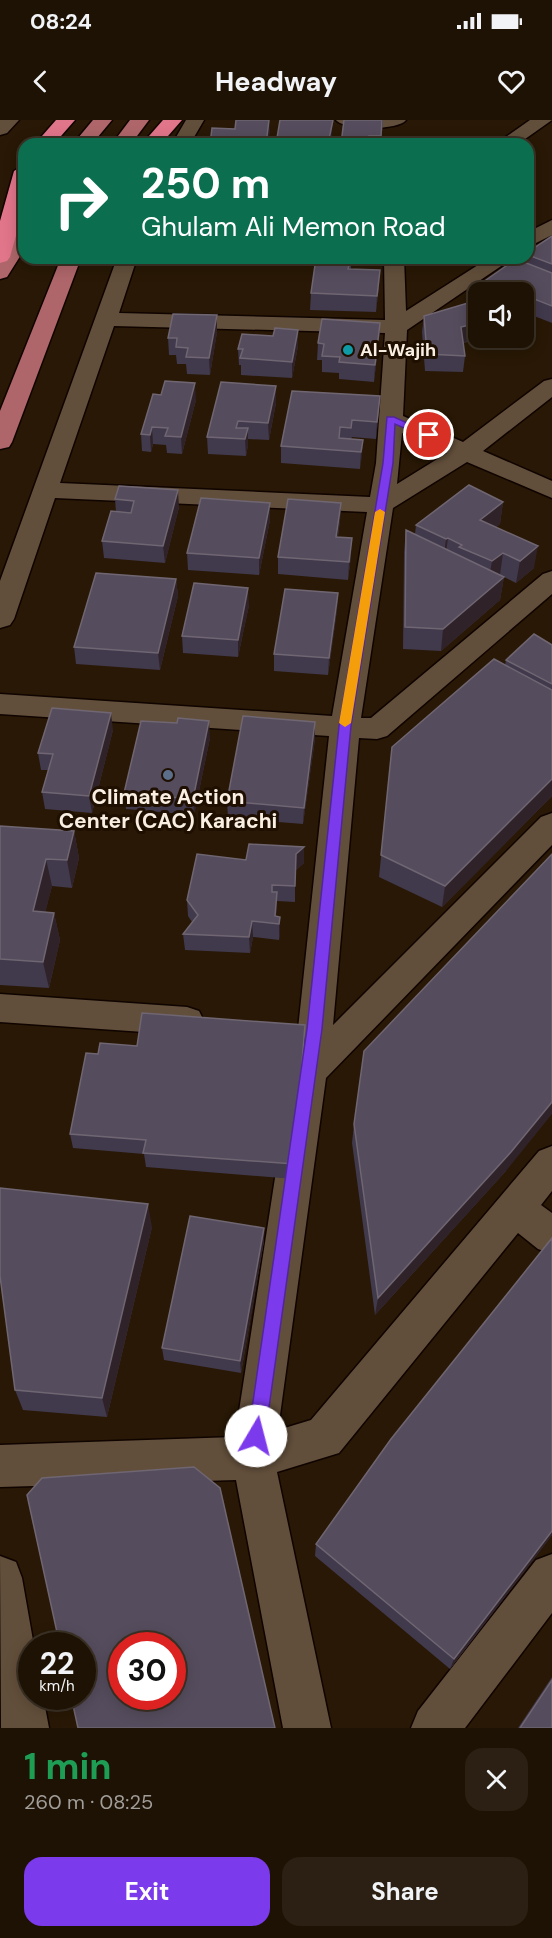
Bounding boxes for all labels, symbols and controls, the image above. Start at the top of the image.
text: 08:24 [30,7,92,36]
text: Headway [215,64,337,99]
icon: back [24,65,57,98]
icon: heart [495,65,528,98]
text: 250 m [141,156,270,211]
icon: right [42,162,120,240]
text: Ghulam Ali Memon Road [141,209,446,244]
map controls [468,282,534,348]
button: sound [468,282,534,348]
place label: Al-Wajih [360,338,436,362]
marker: Al-Wajih [341,343,355,357]
pin [403,409,454,460]
icon: arrive [412,418,445,451]
marker: Climate Action Center (CAC) Karachi [161,768,175,782]
place label: Climate Action Center (CAC) Karachi [59,783,277,835]
position arrow [224,1404,288,1468]
speed limit sign: 30 [108,1632,186,1710]
text: 22 [40,1644,74,1683]
text: km/h [39,1676,75,1696]
text: 1 min [24,1743,112,1790]
button: close [465,1748,528,1811]
text: 260 m · 08:25 [24,1789,153,1815]
button: Exit [24,1857,270,1926]
button: Share [282,1857,528,1926]

